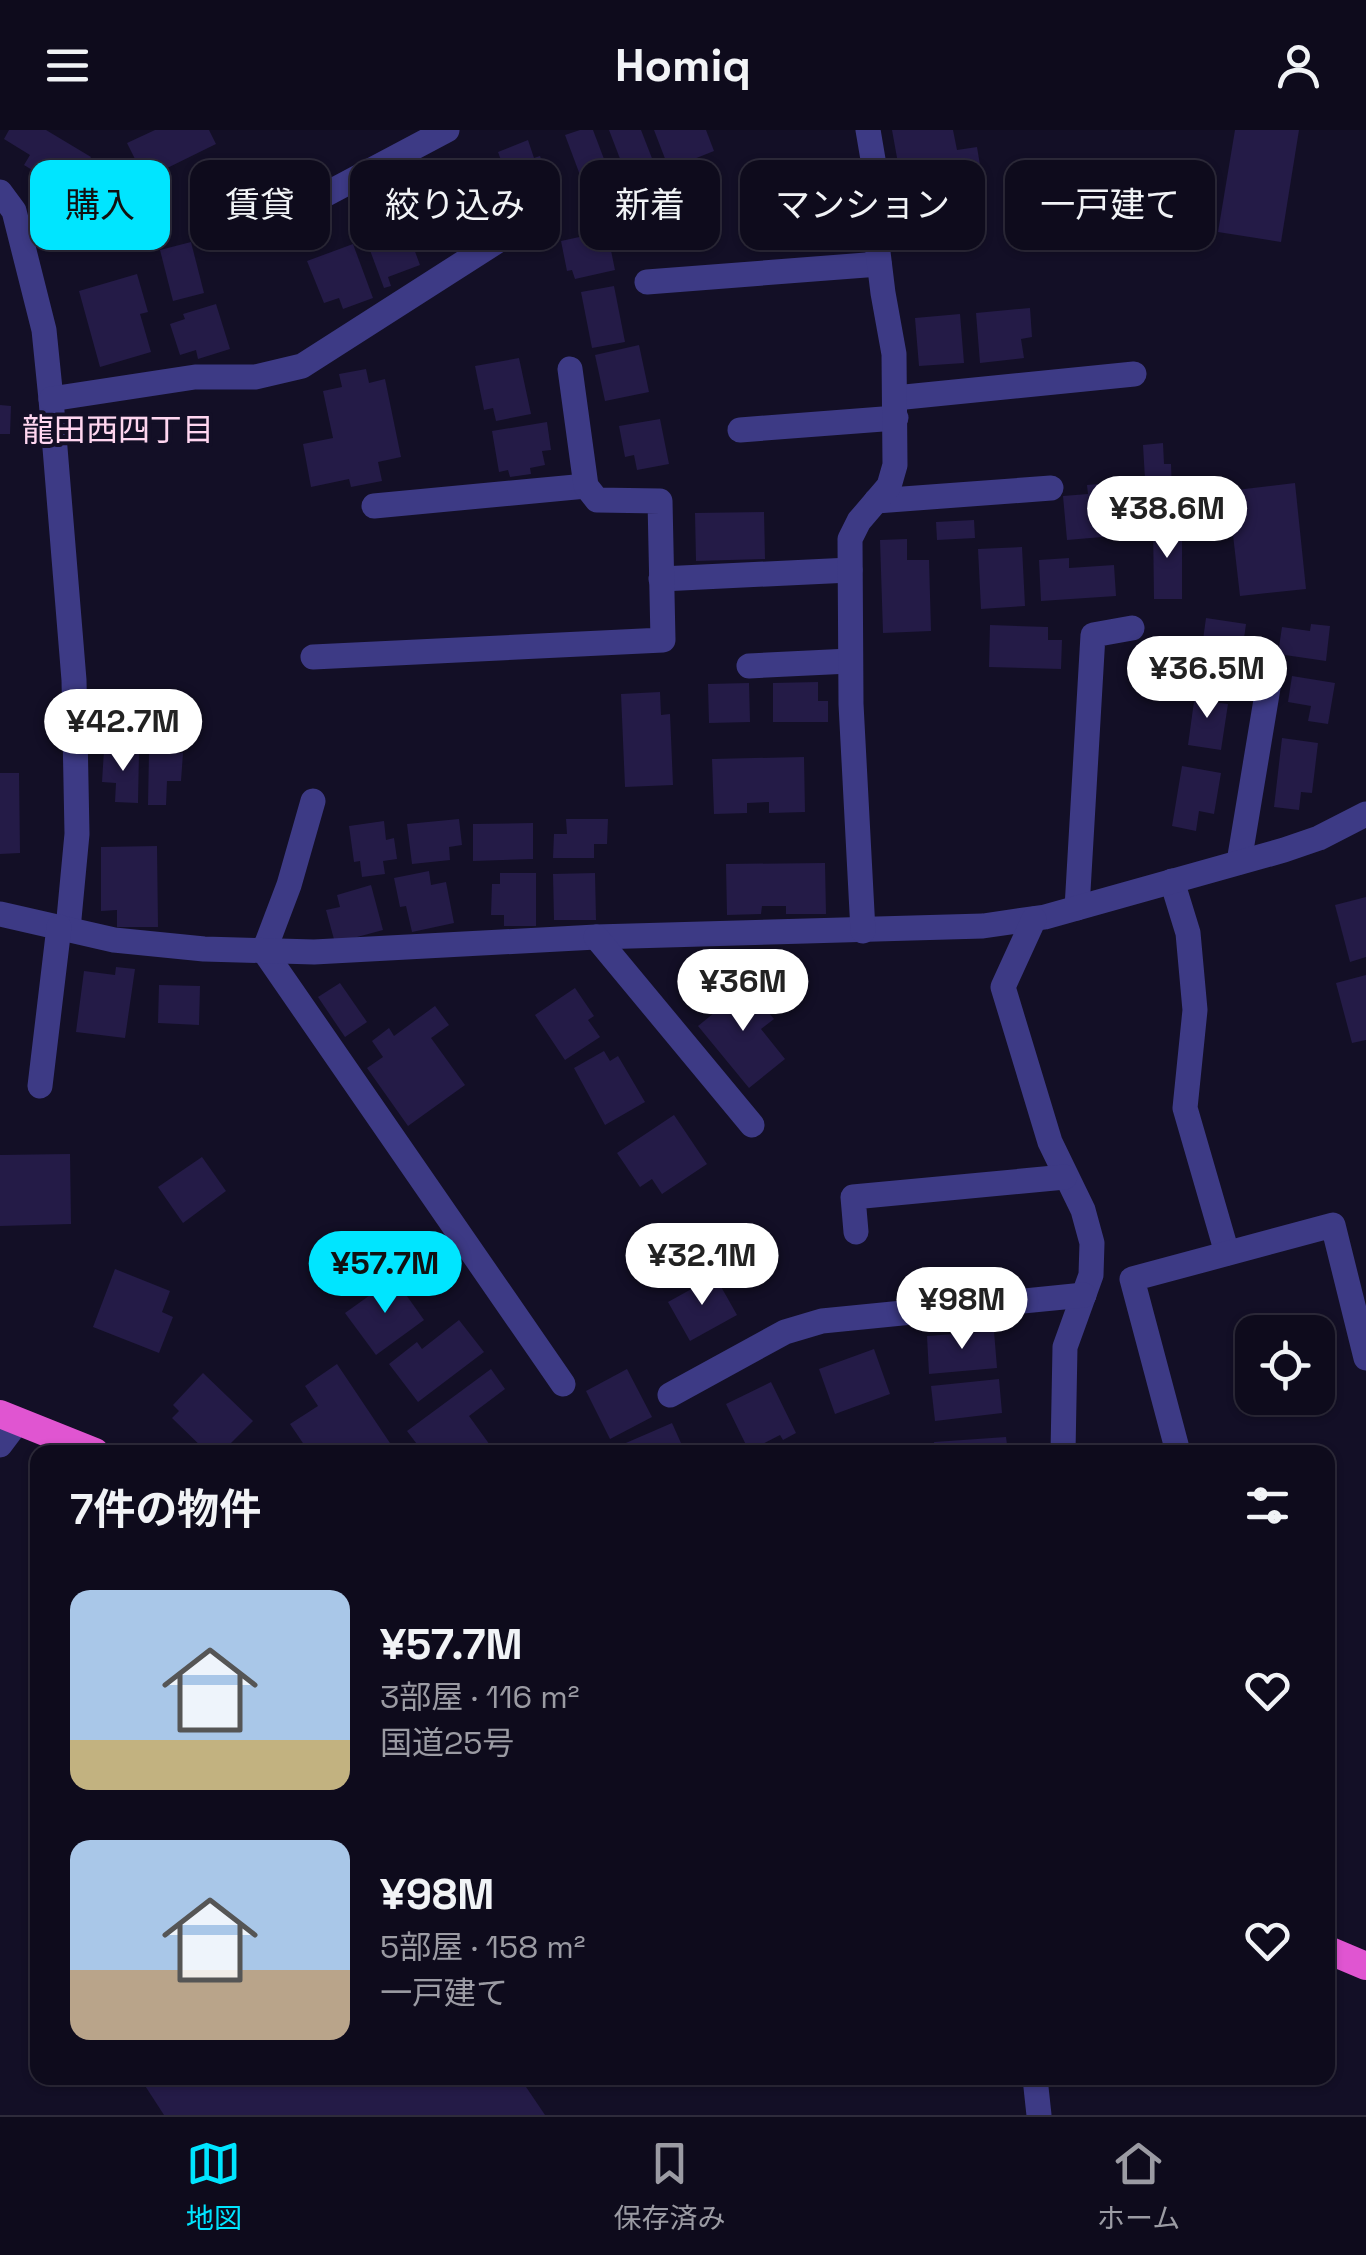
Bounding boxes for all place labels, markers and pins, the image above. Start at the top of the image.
pin: ¥38.6M [1086,476,1248,561]
pin: ¥36.5M [1126,636,1288,721]
pin: ¥42.7M [42,689,204,774]
pin: ¥36M [684,949,802,1034]
pin: ¥32.1M [621,1223,783,1308]
pin: ¥57.7M [304,1231,466,1316]
pin: ¥98M [903,1267,1021,1352]

